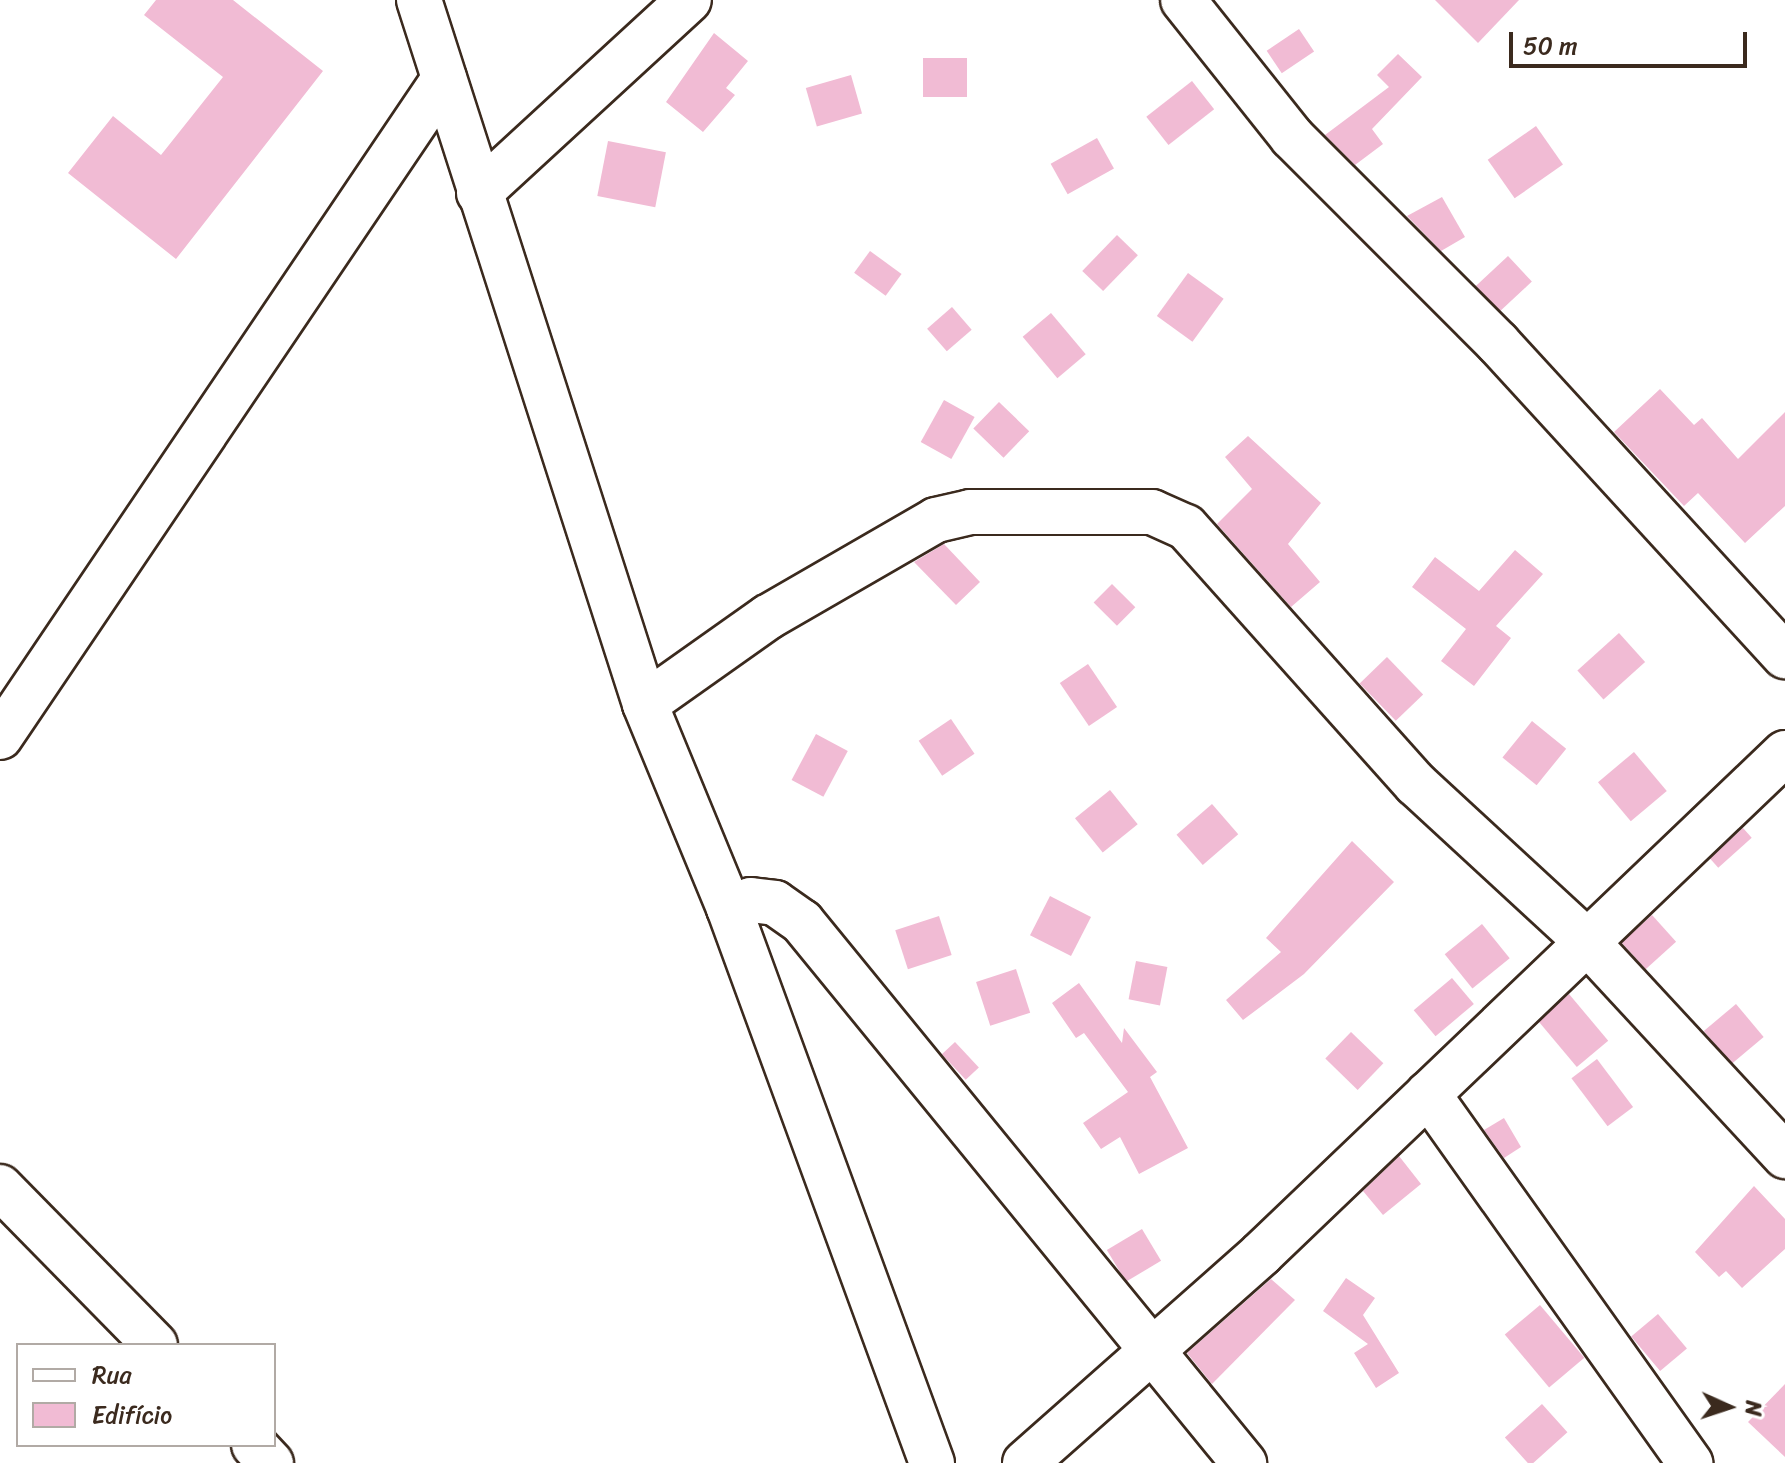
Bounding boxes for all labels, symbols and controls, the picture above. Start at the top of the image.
scale bar [1513,16,1751,66]
text: 50 m [1523,25,1578,67]
legend [16,1343,276,1447]
text: Rua [92,1354,131,1396]
north arrow [1689,1367,1769,1447]
text: Edifício [92,1394,172,1436]
text: N [1734,1400,1773,1417]

